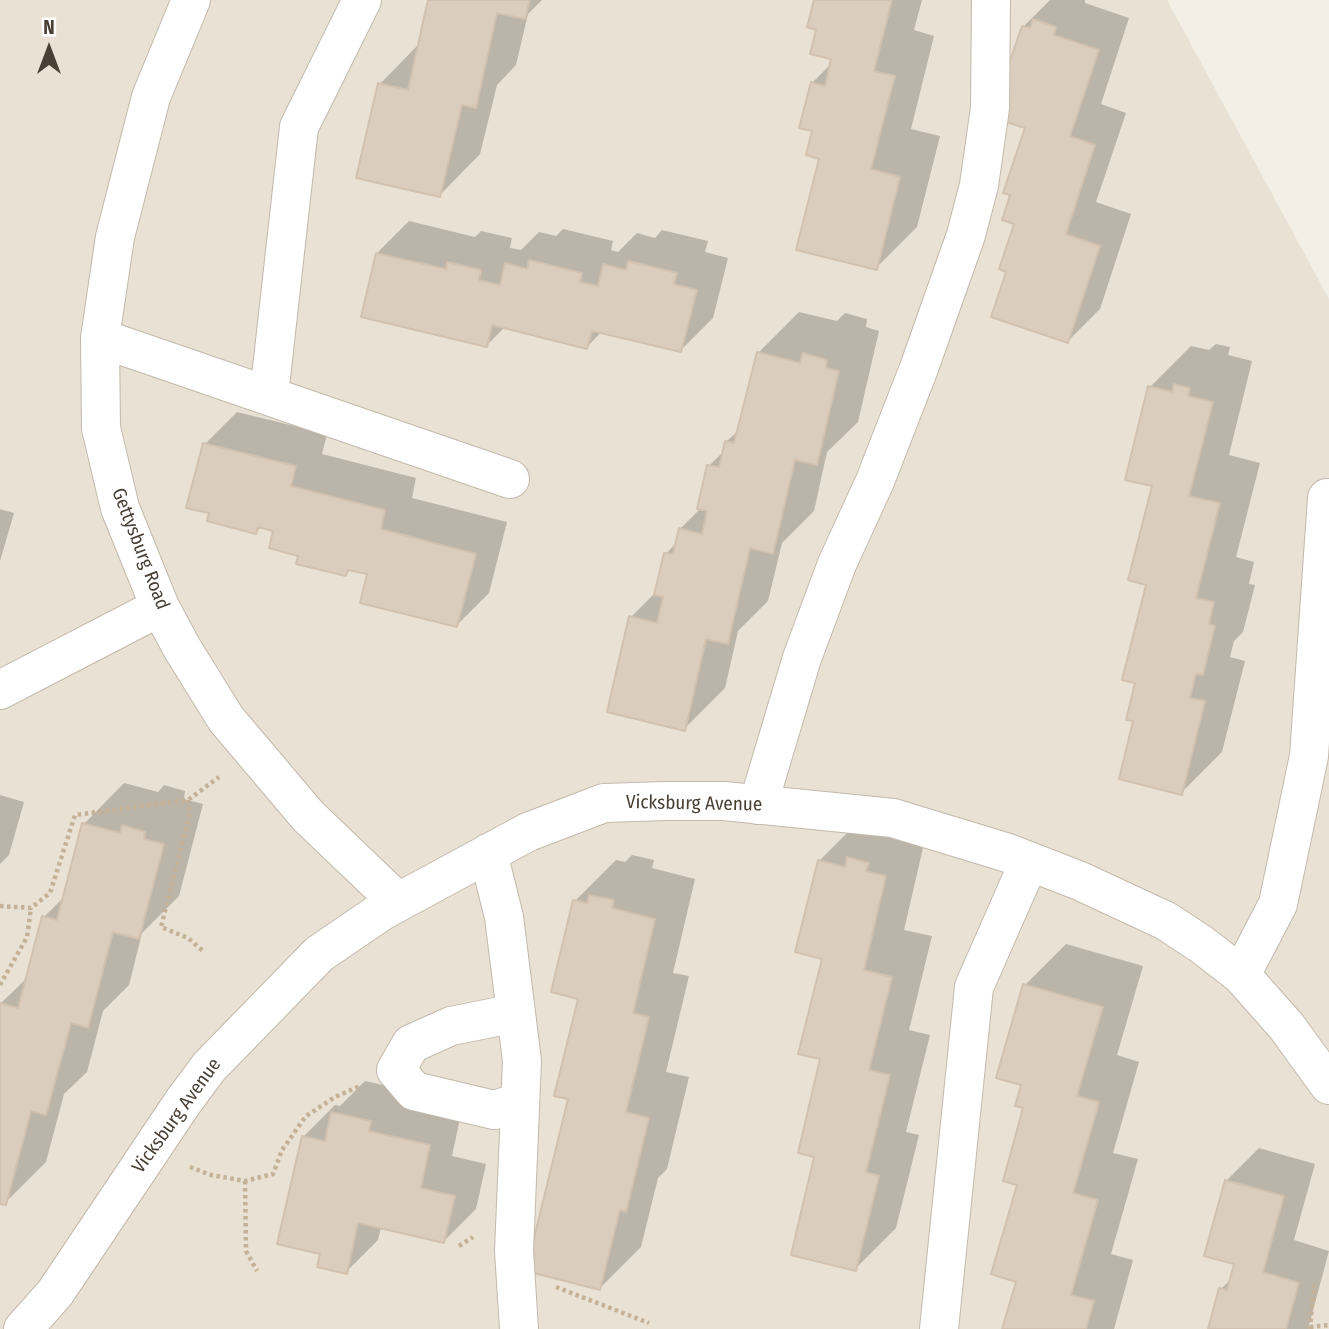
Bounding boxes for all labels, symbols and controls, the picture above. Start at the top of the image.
north arrow [14,14,84,84]
text: N [43,16,55,39]
street label: Gettysburg Road [106,485,174,613]
street label: Vicksburg Avenue [626,791,762,817]
street label: Vicksburg Avenue [128,1054,226,1178]

